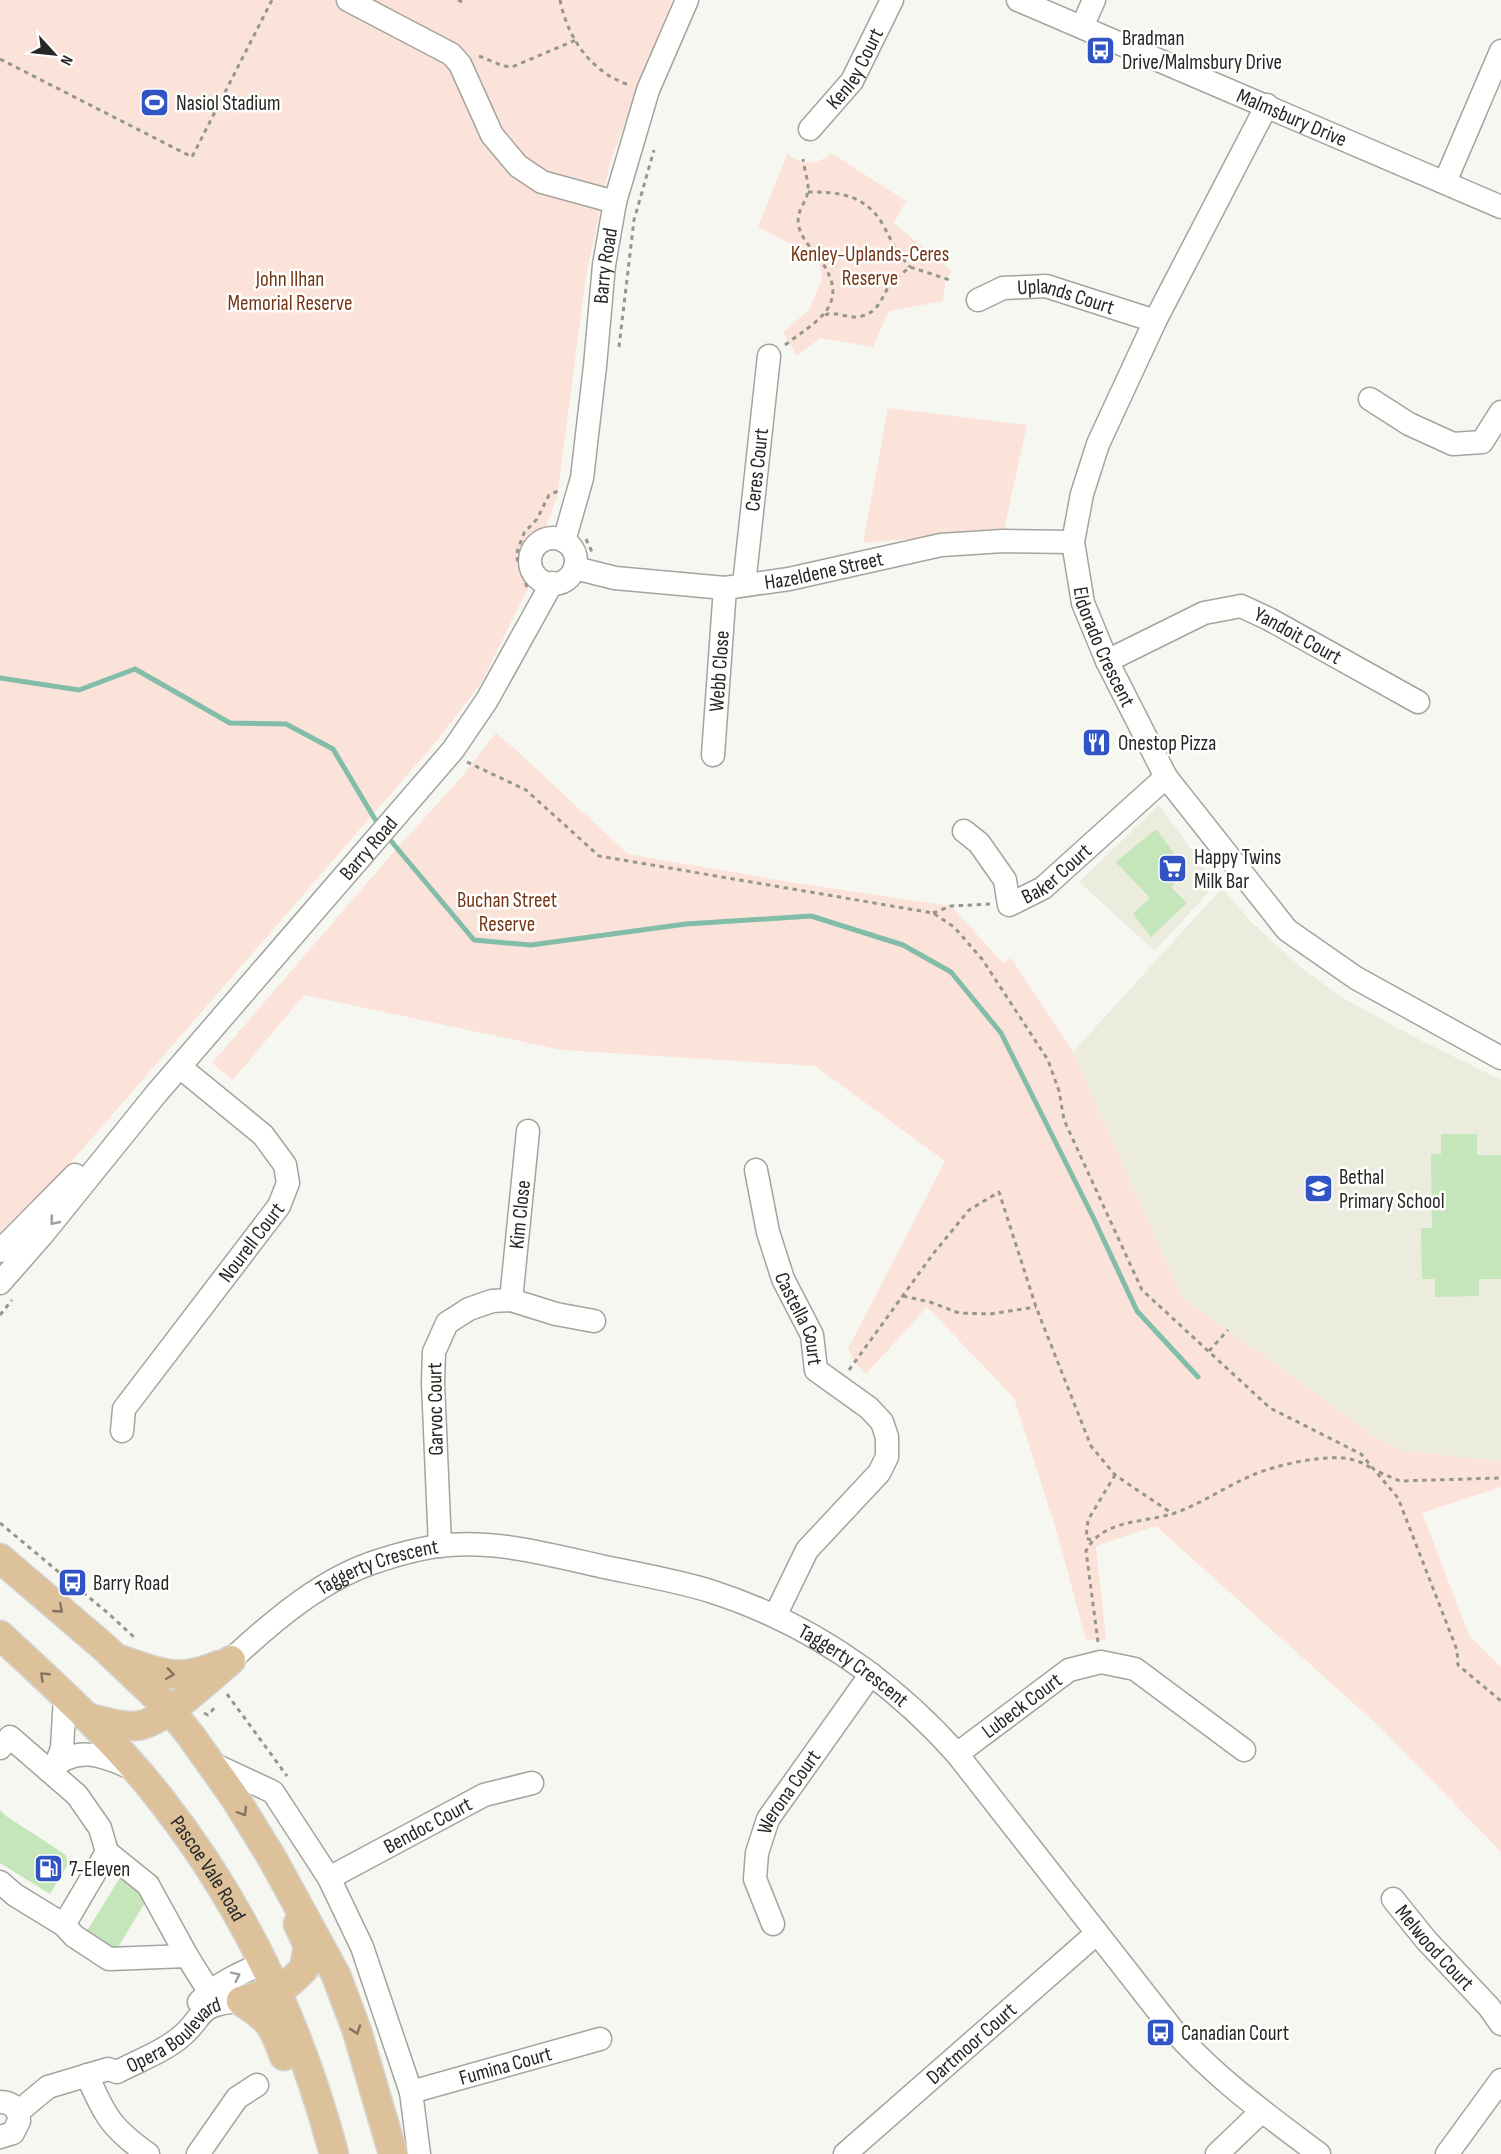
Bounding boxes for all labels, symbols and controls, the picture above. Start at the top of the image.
north arrow [24,24,84,84]
street label: Kenley Court [821,24,889,114]
place label: Bradman Drive/Malmsbury Drive [1122,26,1282,75]
bus stop icon: Bradman Drive/Malmsbury Drive [1085,34,1117,66]
text: N [56,52,76,68]
street label: Malmsbury Drive [1233,83,1351,152]
sports icon: Nasiol Stadium [139,87,171,119]
place label: Nasiol Stadium [176,91,281,116]
street label: Barry Road [589,226,623,305]
park label: Kenley-Uplands-Ceres Reserve [791,242,949,291]
park label: John Ilhan Memorial Reserve [228,267,352,316]
street label: Uplands Court [1017,274,1117,320]
street label: Ceres Court [740,427,774,513]
street label: Hazeldene Street [763,546,886,595]
street label: Eldorado Crescent [1068,585,1140,711]
street label: Yandoit Court [1250,602,1346,670]
street label: Webb Close [704,630,735,713]
restaurant icon: Onestop Pizza [1081,727,1113,759]
place label: Onestop Pizza [1118,731,1216,756]
street label: Barry Road [334,811,403,885]
street label: Baker Court [1018,838,1097,910]
place label: Happy Twins Milk Bar [1194,845,1281,894]
supermarket icon: Happy Twins Milk Bar [1157,853,1189,885]
park label: Buchan Street Reserve [457,888,557,937]
place label: Bethal Primary School [1339,1165,1445,1214]
school or university icon: Bethal Primary School [1302,1173,1334,1205]
street label: Kim Close [504,1179,536,1250]
street label: Nourell Court [213,1198,290,1287]
one-way arrow [50,1214,61,1225]
street label: Castella Court [769,1269,827,1367]
street label: Garvoc Court [422,1362,449,1456]
street label: Taggerty Crescent [311,1534,440,1601]
bus stop icon: Barry Road [56,1567,88,1599]
place label: Barry Road [93,1571,169,1596]
one-way arrow [52,1601,63,1612]
street label: Taggerty Crescent [794,1619,913,1713]
one-way arrow [165,1668,175,1680]
street label: Lubeck Court [977,1668,1067,1744]
one-way arrow [40,1673,51,1684]
street label: Werona Court [752,1745,826,1837]
street label: Bendoc Court [380,1792,476,1859]
one-way arrow [236,1806,248,1816]
street label: Pascoe Vale Road [165,1811,251,1926]
fuel station icon: 7-Eleven [32,1853,64,1885]
place label: 7-Eleven [69,1857,130,1882]
street label: Melwood Court [1390,1900,1479,1996]
one-way arrow [230,1971,241,1983]
street label: Opera Boulevard [122,1992,224,2078]
street label: Dartmoor Court [921,1997,1022,2090]
bus stop icon: Canadian Court [1144,2017,1176,2049]
place label: Canadian Court [1181,2021,1289,2046]
one-way arrow [349,2024,361,2035]
street label: Fumina Court [457,2041,554,2091]

